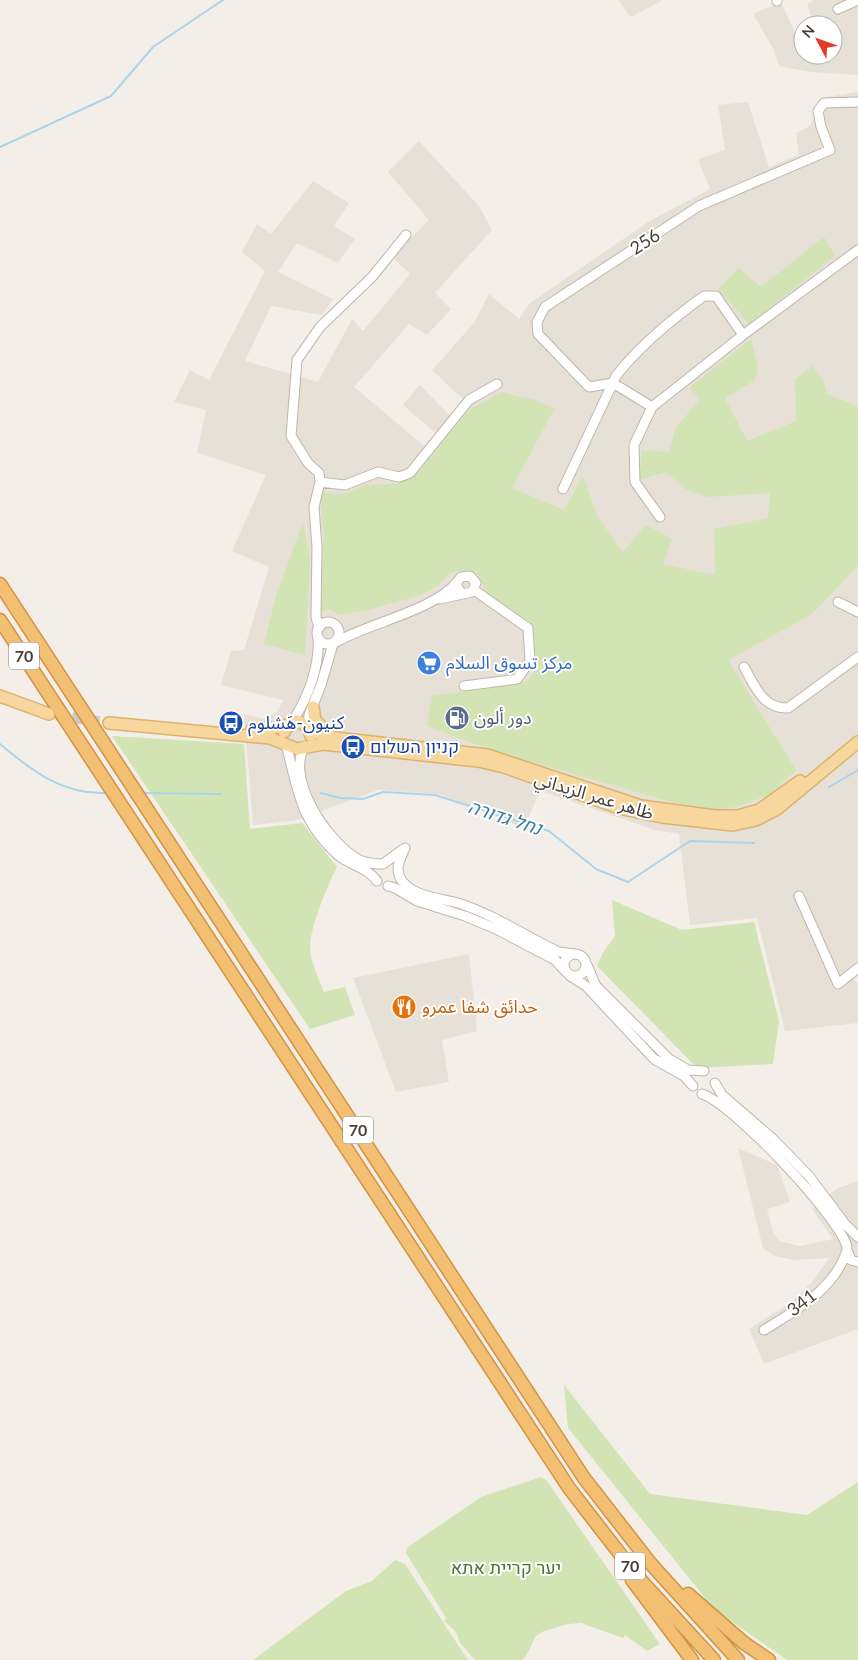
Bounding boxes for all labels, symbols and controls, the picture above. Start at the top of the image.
north arrow [793,15,843,65]
text: N [798,21,818,41]
street label: 256 [625,223,664,259]
road number: 70 [9,642,39,669]
supermarket icon: مركز تسوق السلام [416,650,442,676]
place label: مركز تسوق السلام [446,651,573,677]
fuel station icon: دور ألون [444,705,470,731]
place label: دور ألون [474,706,532,729]
bus stop icon: كنيون-هَشلوم [218,710,244,736]
place label: كنيون-هَشلوم [248,711,345,737]
bus stop icon: קניון השלום [340,734,366,760]
place label: קניון השלום [370,735,459,757]
street label: ظاهر عمر الزيداني [531,766,657,827]
water label: נחל גדורה [465,794,546,840]
restaurant icon: حدائق شفا عمرو [391,994,417,1020]
place label: حدائق شفا عمرو [422,995,538,1018]
road number: 70 [343,1116,373,1144]
street label: 341 [782,1284,821,1321]
road number: 70 [615,1552,645,1580]
park label: יער קריית אתא [451,1556,561,1578]

